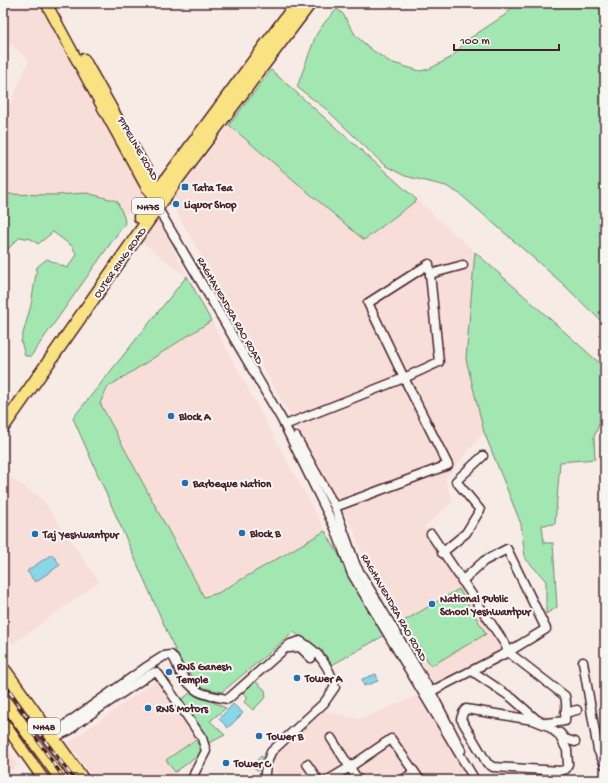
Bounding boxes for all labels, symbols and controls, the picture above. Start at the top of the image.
scale bar [454,26,559,52]
text: 100 m [459,35,490,49]
street label: PIPELINE ROAD [114,114,161,183]
marker: Tata Tea [180,182,190,192]
place label: Tata Tea [192,182,233,195]
road number: NH75 [132,198,164,214]
marker: Liquor Shop [171,199,181,209]
place label: Liquor Shop [184,200,237,213]
street label: OUTER RING ROAD [92,225,150,301]
street label: RAGHAVENDRA RAO ROAD [194,255,265,367]
marker: Block A [166,411,176,421]
place label: Block A [178,412,212,424]
marker: Barbeque Nation [180,478,190,488]
place label: Barbeque Nation [192,478,272,492]
marker: Block B [237,528,247,538]
marker: Taj Yeshwantpur [30,529,40,539]
place label: Taj Yeshwantpur [42,529,120,542]
place label: Block B [249,529,282,541]
street label: RAGHAVENDRA RAO ROAD [358,552,429,664]
place label: National Public School Yeshwantpur [440,593,532,619]
marker: National Public School Yeshwantpur [427,599,437,609]
place label: RNS Ganesh Temple [176,662,232,687]
marker: RNS Ganesh Temple [164,667,174,677]
marker: Tower A [292,673,302,683]
place label: Tower A [304,674,344,686]
marker: RNS Motors [143,703,153,713]
place label: RNS Motors [155,703,209,716]
road number: NH48 [28,718,60,734]
marker: Tower B [254,731,264,741]
place label: Tower B [266,732,305,744]
marker: Tower C [221,758,231,768]
place label: Tower C [233,759,272,771]

